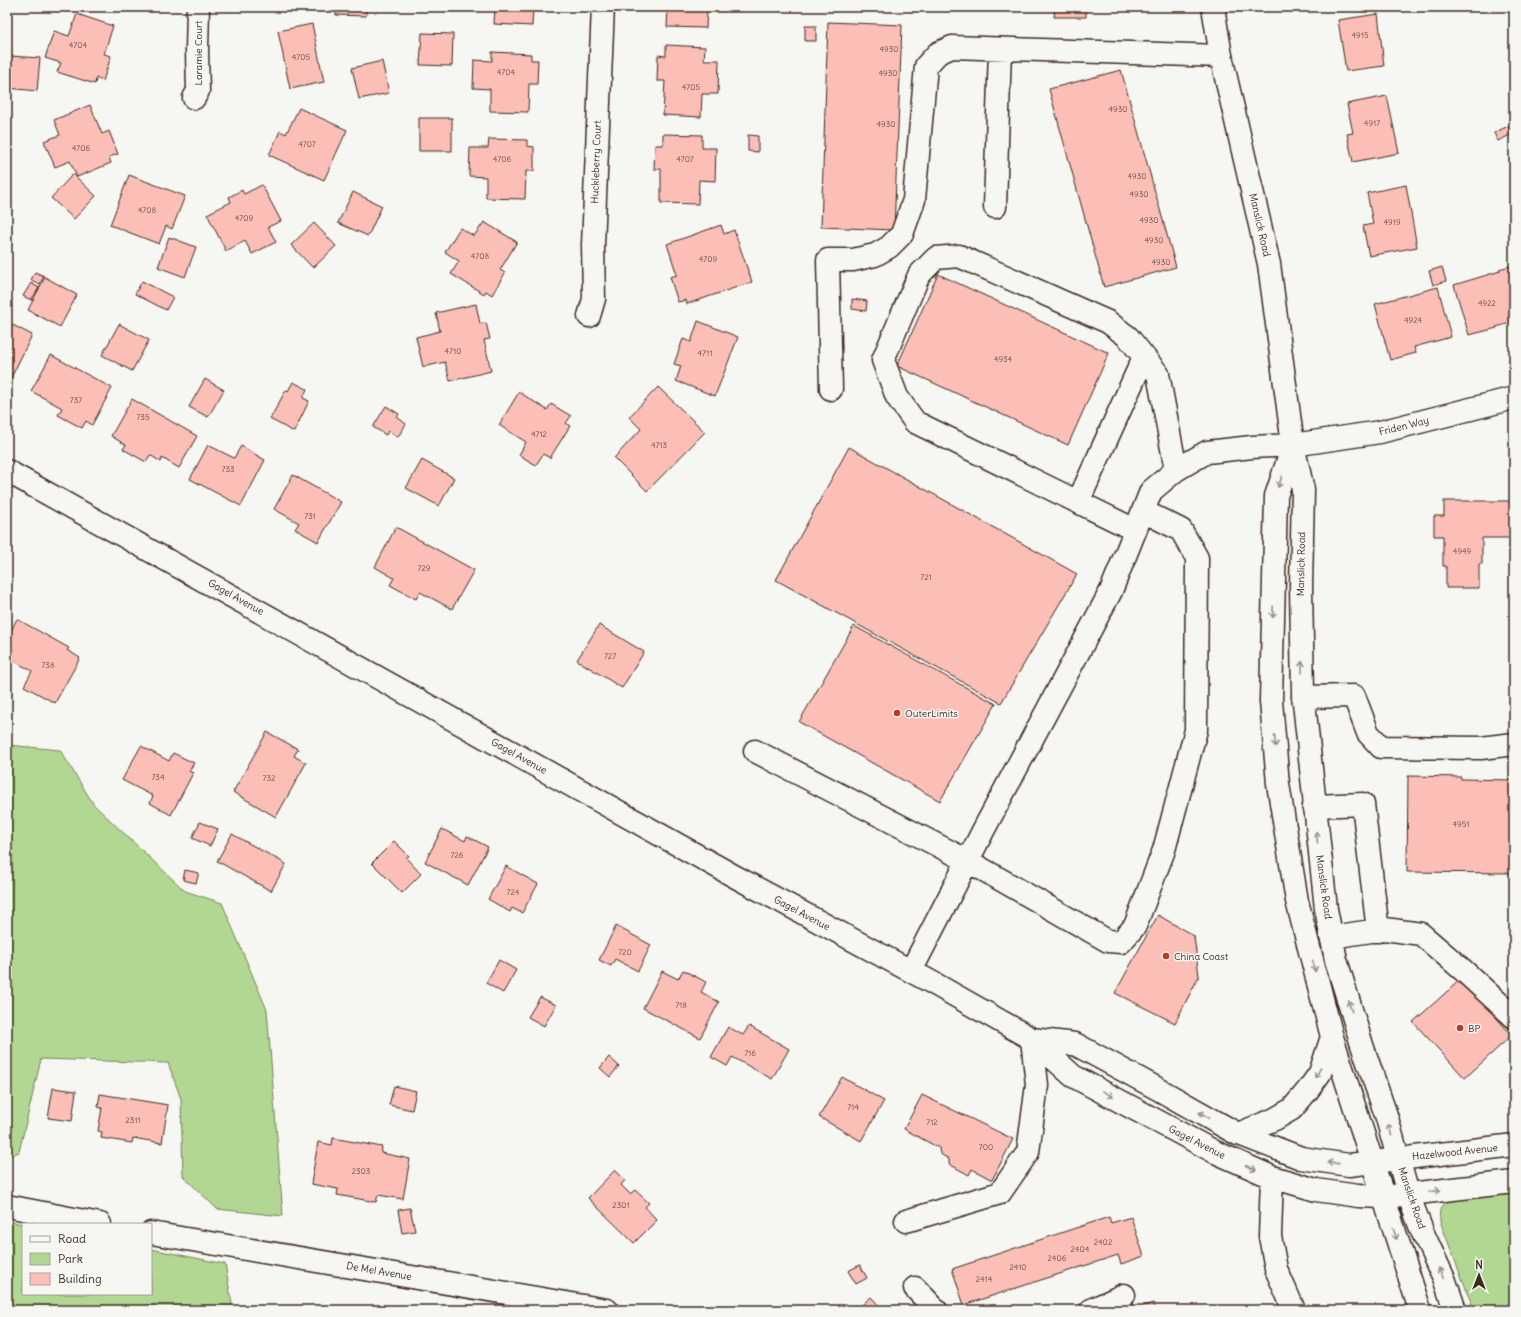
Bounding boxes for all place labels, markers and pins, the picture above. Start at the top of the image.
place label: OuterLimits [905,707,958,720]
marker: OuterLimits [892,708,902,718]
place label: China Coast [1174,950,1229,963]
marker: China Coast [1161,951,1171,961]
place label: BP [1468,1022,1481,1035]
marker: BP [1455,1023,1465,1033]

